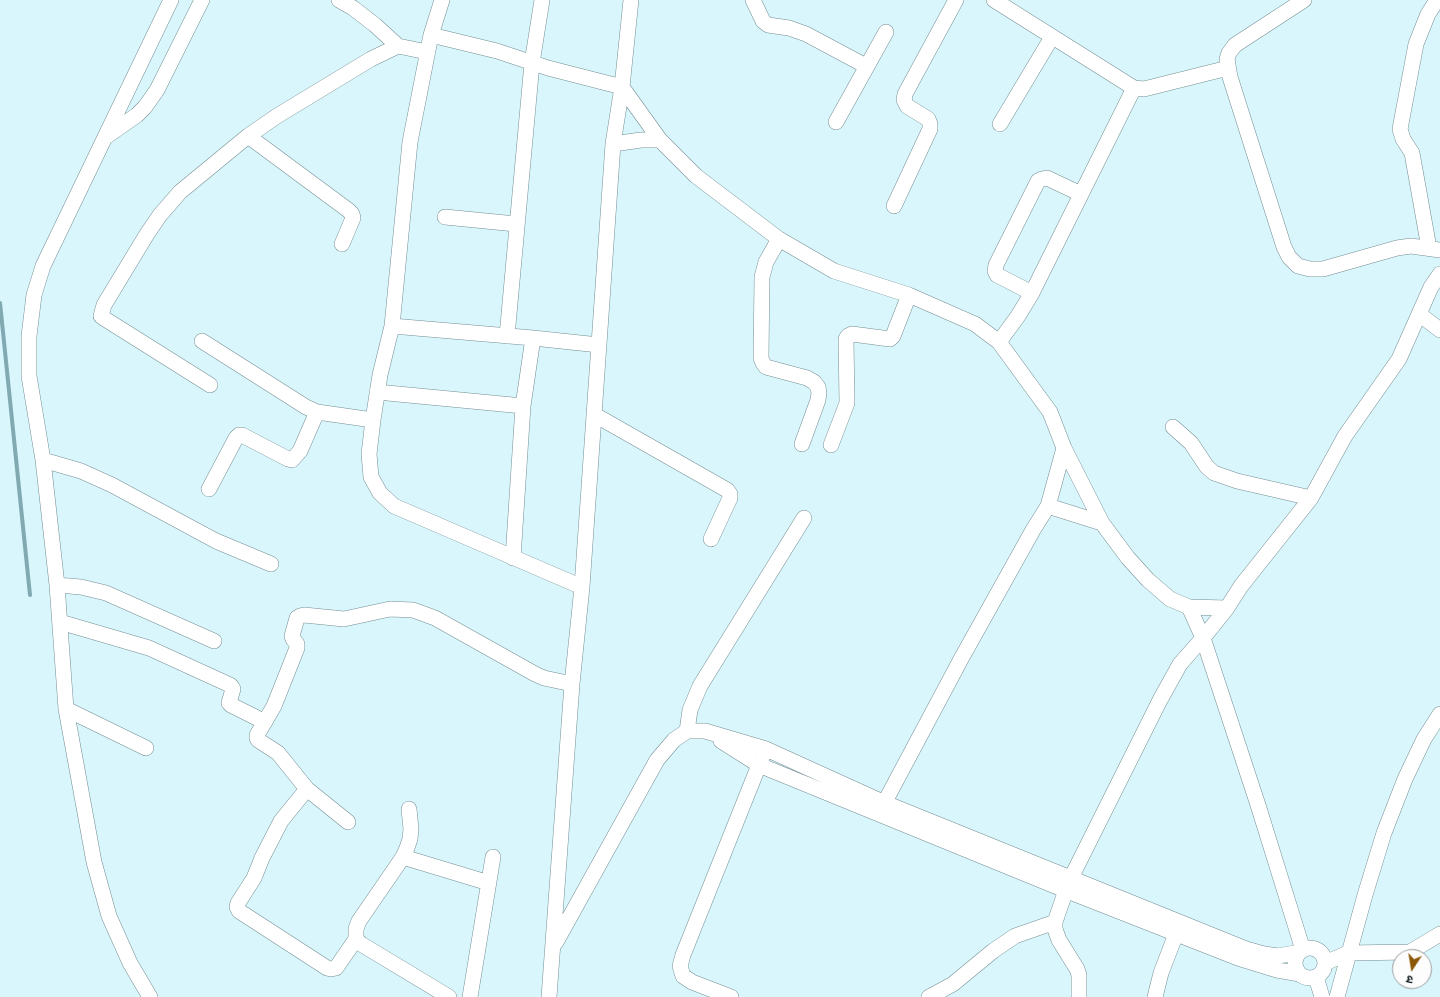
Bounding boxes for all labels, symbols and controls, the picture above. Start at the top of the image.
north arrow [1392,949,1432,989]
text: उ [1405,973,1414,986]

